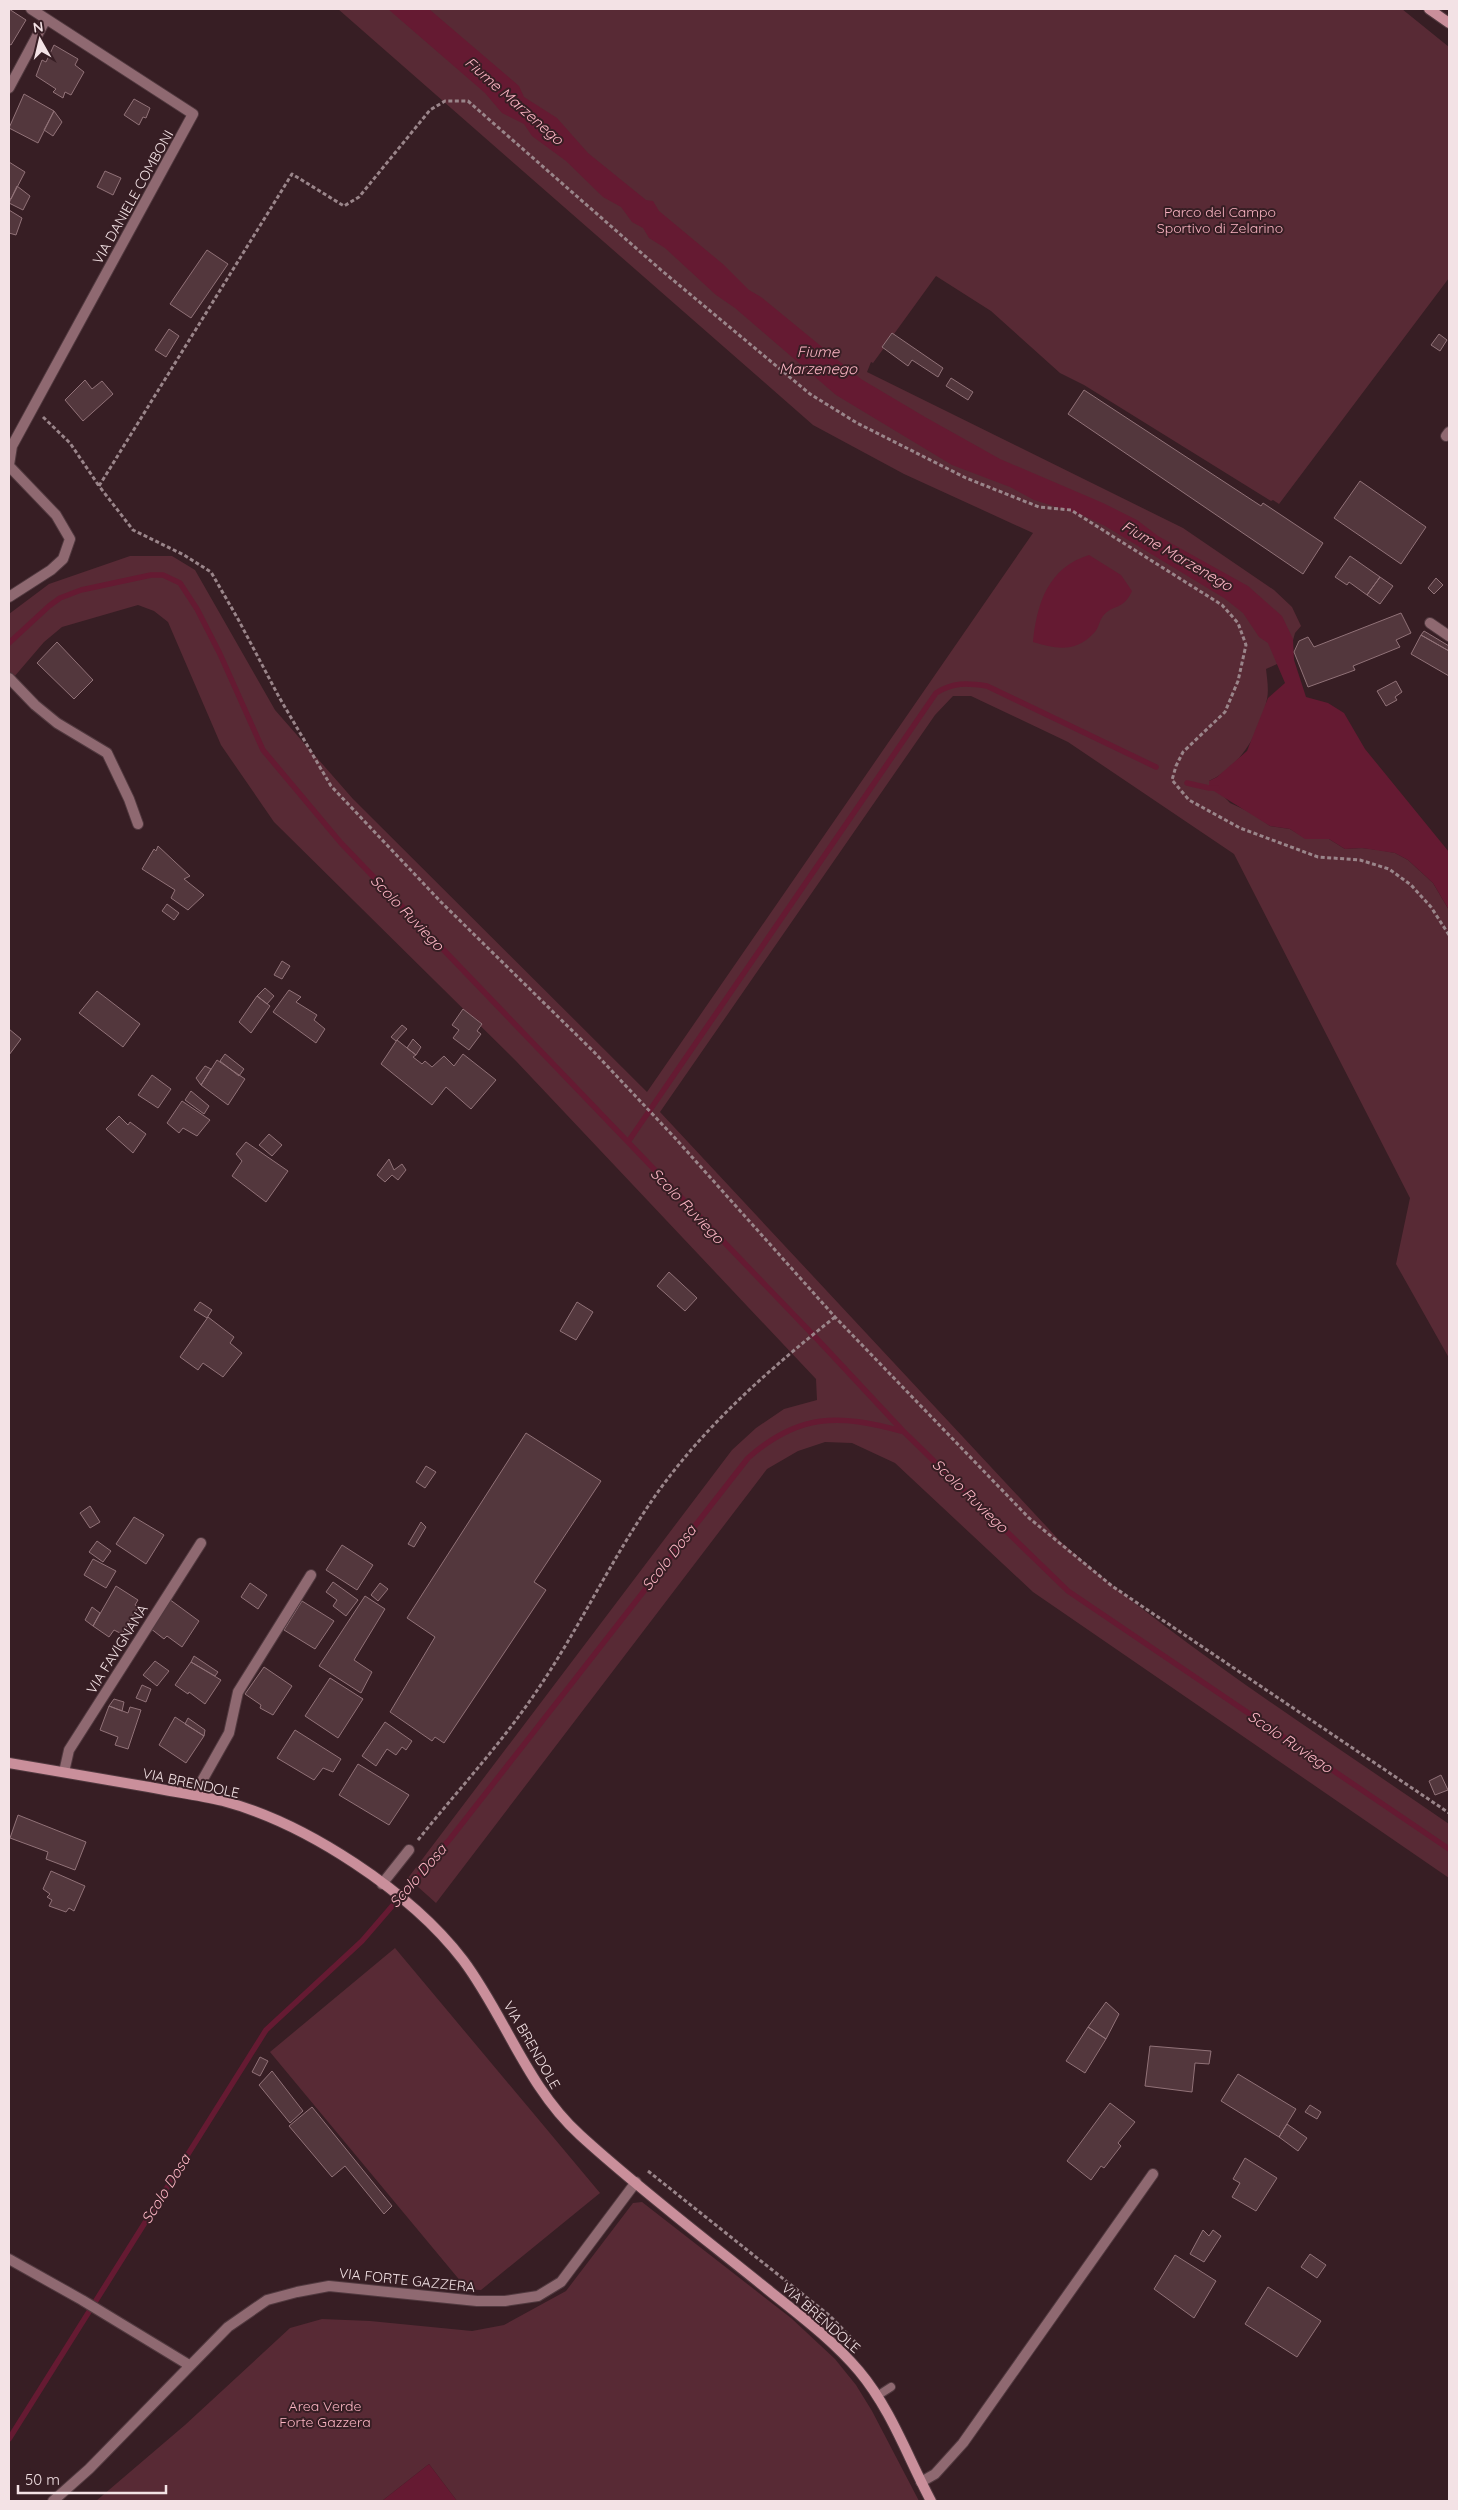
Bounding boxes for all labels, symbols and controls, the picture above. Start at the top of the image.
north arrow [15,15,65,65]
text: N [32,17,45,37]
water label: Fiume Marzenego [461,53,568,149]
street label: VIA DANIELE COMBONI [89,127,177,267]
park label: Parco del Campo Sportivo di Zelarino [1157,203,1283,237]
water label: Fiume Marzenego [779,342,858,378]
water label: Fiume Marzenego [1119,516,1237,595]
water label: Scolo Ruviego [367,871,449,955]
water label: Scolo Ruviego [647,1164,729,1248]
water label: Scolo Ruviego [929,1455,1013,1537]
water label: Scolo Dosa [637,1520,701,1594]
street label: VIA FAVIGNANA [82,1601,152,1697]
water label: Scolo Ruviego [1244,1706,1337,1777]
street label: VIA BRENDOLE [141,1764,241,1802]
water label: Scolo Dosa [385,1839,451,1911]
street label: VIA BRENDOLE [500,1998,564,2092]
water label: Scolo Dosa [137,2150,195,2227]
street label: VIA FORTE GAZZERA [338,2264,476,2296]
street label: VIA BRENDOLE [778,2279,864,2357]
park label: Area Verde Forte Gazzera [279,2397,371,2431]
scale bar [18,2462,165,2494]
text: 50 m [25,2470,60,2489]

